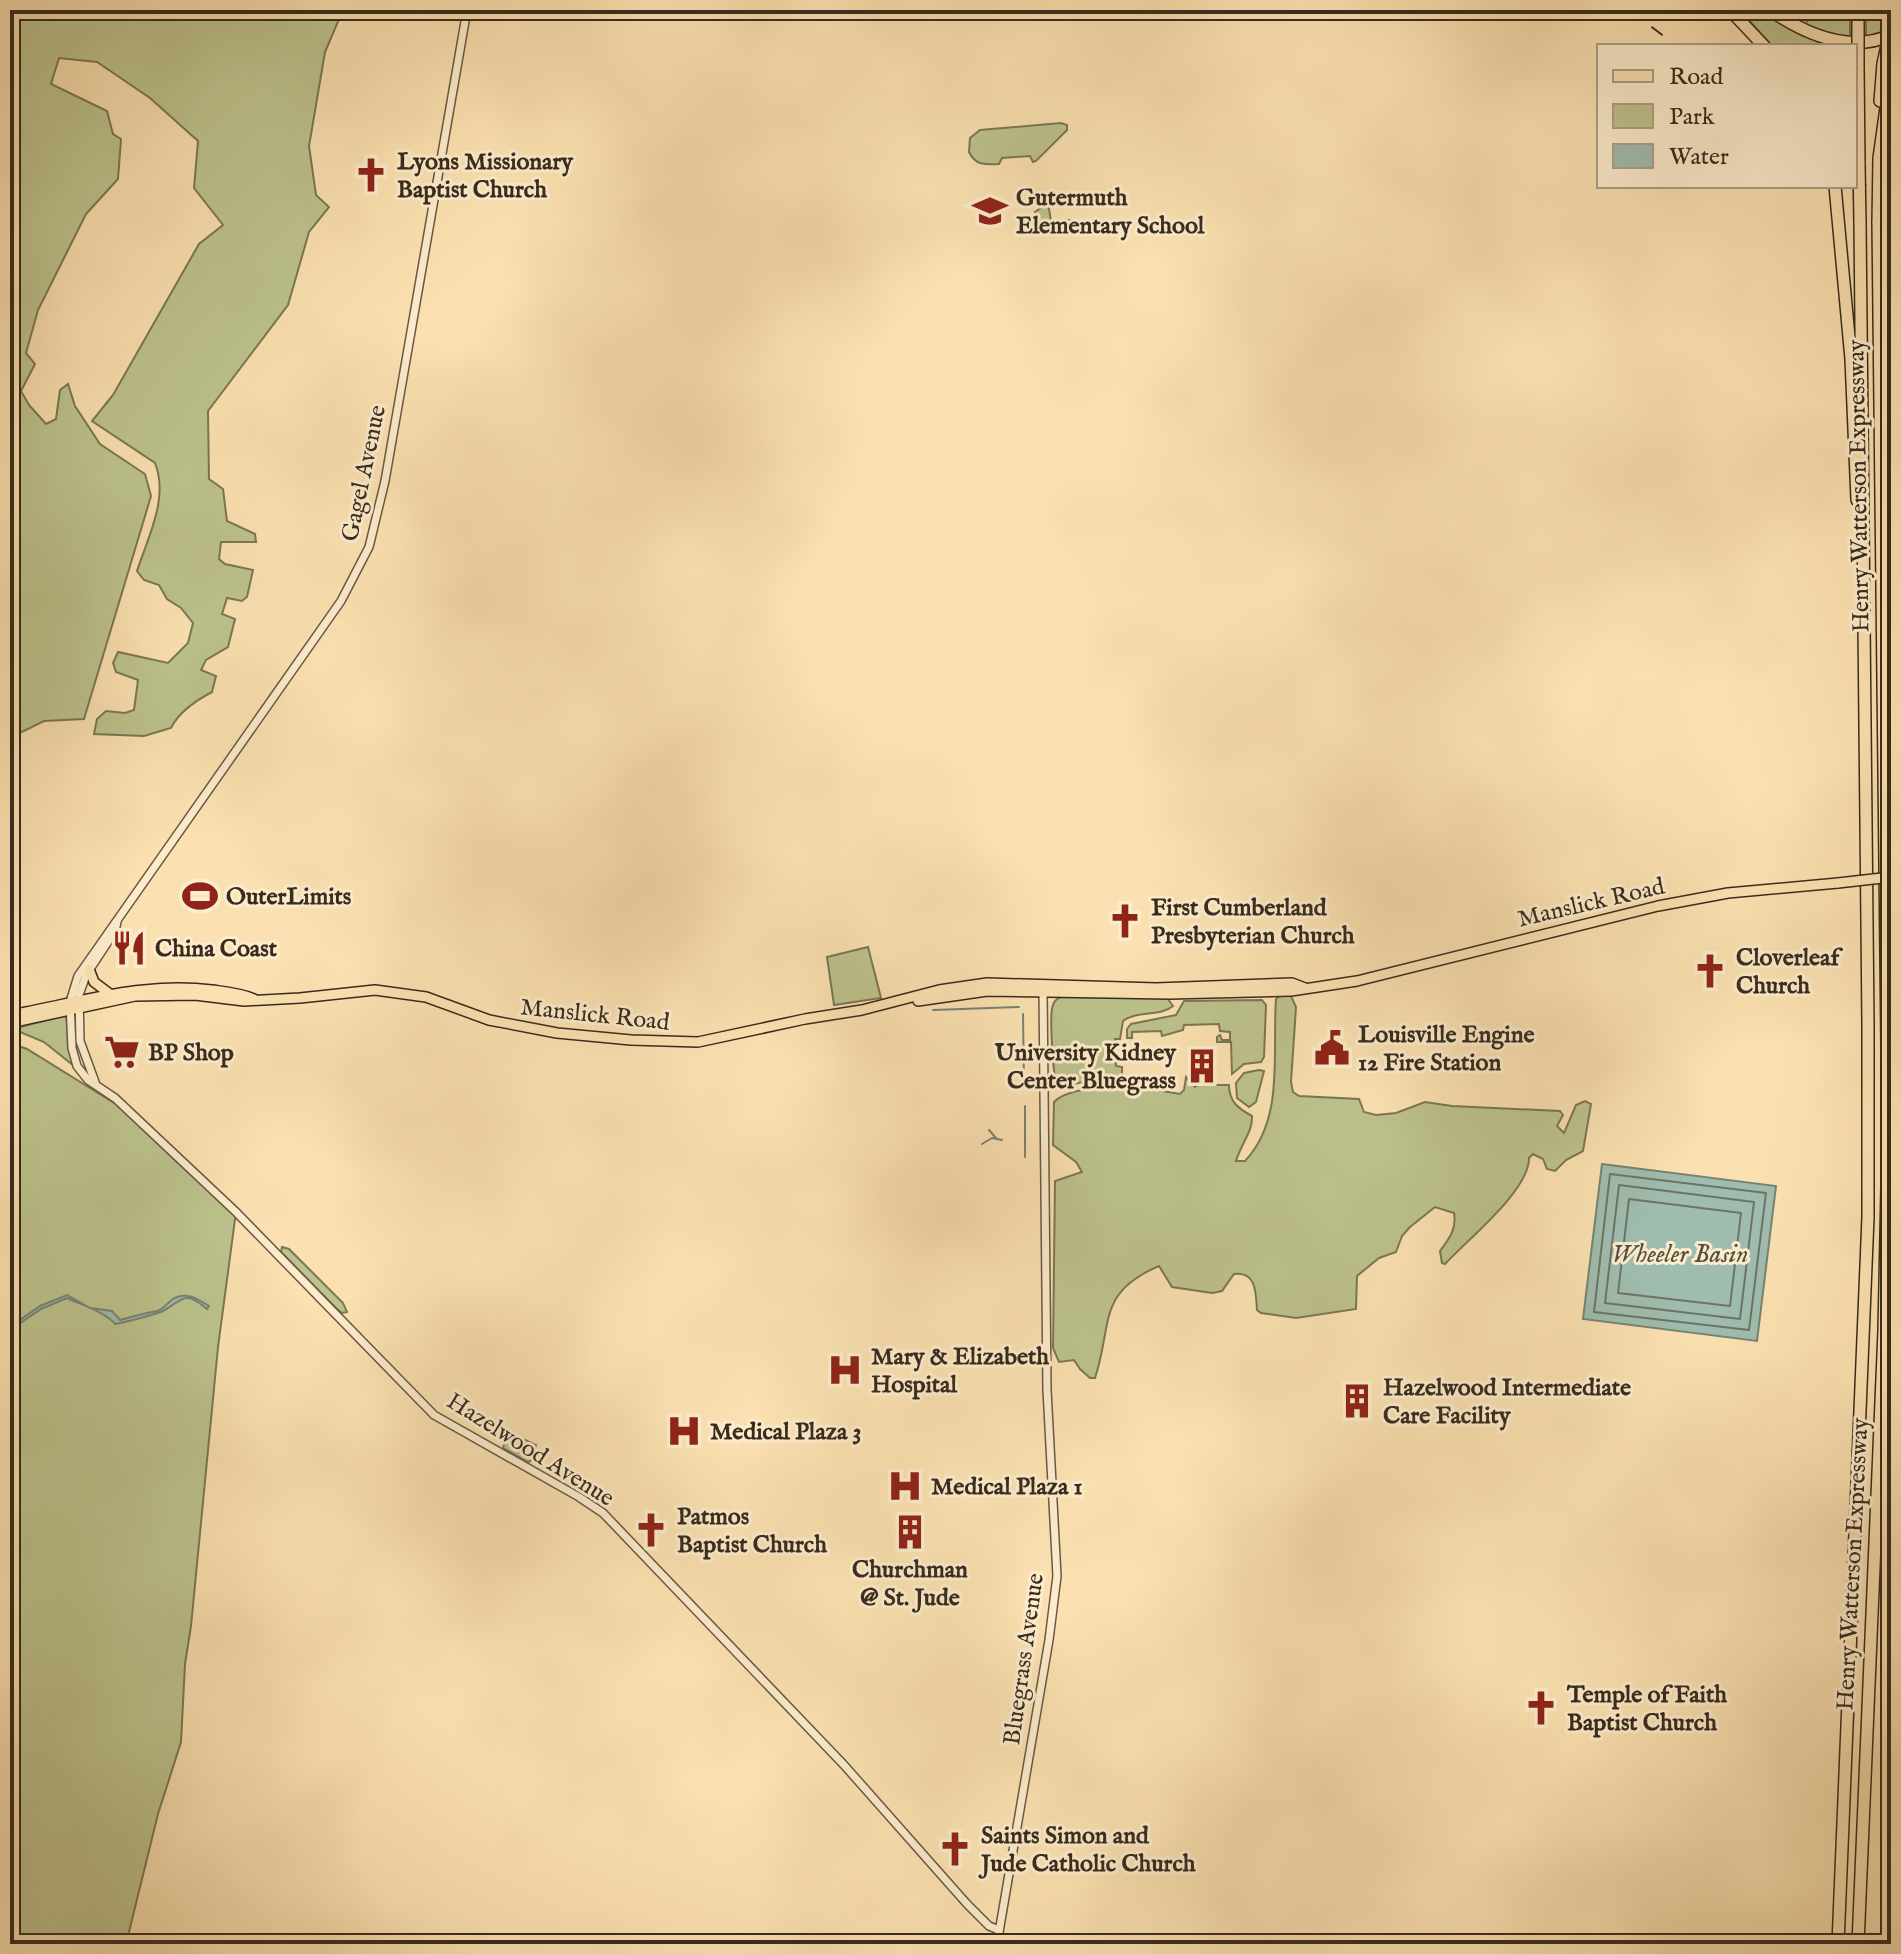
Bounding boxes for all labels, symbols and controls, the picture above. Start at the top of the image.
legend [1597,44,1857,188]
text: Road [1669,62,1723,93]
text: Park [1669,102,1715,133]
text: Water [1669,142,1729,173]
place label: Lyons Missionary Baptist Church [397,147,574,206]
church icon: Lyons Missionary Baptist Church [352,156,390,194]
place label: Gutermuth Elementary School [1016,183,1205,242]
school or university icon: Gutermuth Elementary School [971,192,1009,230]
street label: Henry Watterson Expressway [1841,339,1878,633]
street label: Gagel Avenue [335,402,394,544]
street label: Manslick Road [1515,871,1668,935]
sports icon: OuterLimits [181,877,219,915]
place label: OuterLimits [226,882,352,913]
place label: First Cumberland Presbyterian Church [1151,893,1355,952]
church icon: First Cumberland Presbyterian Church [1106,902,1144,940]
restaurant icon: China Coast [110,929,148,967]
place label: China Coast [155,934,278,965]
place label: Cloverleaf Church [1736,943,1843,1002]
church icon: Cloverleaf Church [1691,952,1729,990]
street label: Manslick Road [519,992,671,1039]
place label: Louisville Engine 12 Fire Station [1358,1020,1534,1079]
public building icon: Louisville Engine 12 Fire Station [1313,1029,1351,1067]
supermarket icon: BP Shop [103,1033,141,1071]
place label: BP Shop [148,1038,234,1069]
place label: University Kidney Center Bluegrass [994,1038,1177,1097]
building icon: University Kidney Center Bluegrass [1183,1047,1221,1085]
water label: Wheeler Basin [1612,1238,1748,1271]
place label: Mary & Elizabeth Hospital [871,1342,1049,1401]
hospital icon: Mary & Elizabeth Hospital [826,1351,864,1389]
place label: Hazelwood Intermediate Care Facility [1383,1373,1631,1432]
building icon: Hazelwood Intermediate Care Facility [1338,1382,1376,1420]
street label: Hazelwood Avenue [441,1386,620,1514]
hospital icon: Medical Plaza 3 [665,1412,703,1450]
place label: Medical Plaza 3 [710,1417,862,1448]
street label: Henry Watterson Expressway [1830,1417,1877,1711]
hospital icon: Medical Plaza 1 [886,1467,924,1505]
place label: Medical Plaza 1 [931,1472,1083,1503]
place label: Patmos Baptist Church [677,1502,827,1561]
church icon: Patmos Baptist Church [632,1511,670,1549]
building icon: Churchman @ St. Jude [891,1513,929,1551]
place label: Churchman @ St. Jude [852,1555,968,1614]
street label: Bluegrass Avenue [997,1571,1052,1747]
place label: Temple of Faith Baptist Church [1566,1680,1727,1739]
church icon: Temple of Faith Baptist Church [1522,1689,1560,1727]
place label: Saints Simon and Jude Catholic Church [978,1821,1196,1880]
church icon: Saints Simon and Jude Catholic Church [936,1830,974,1868]

